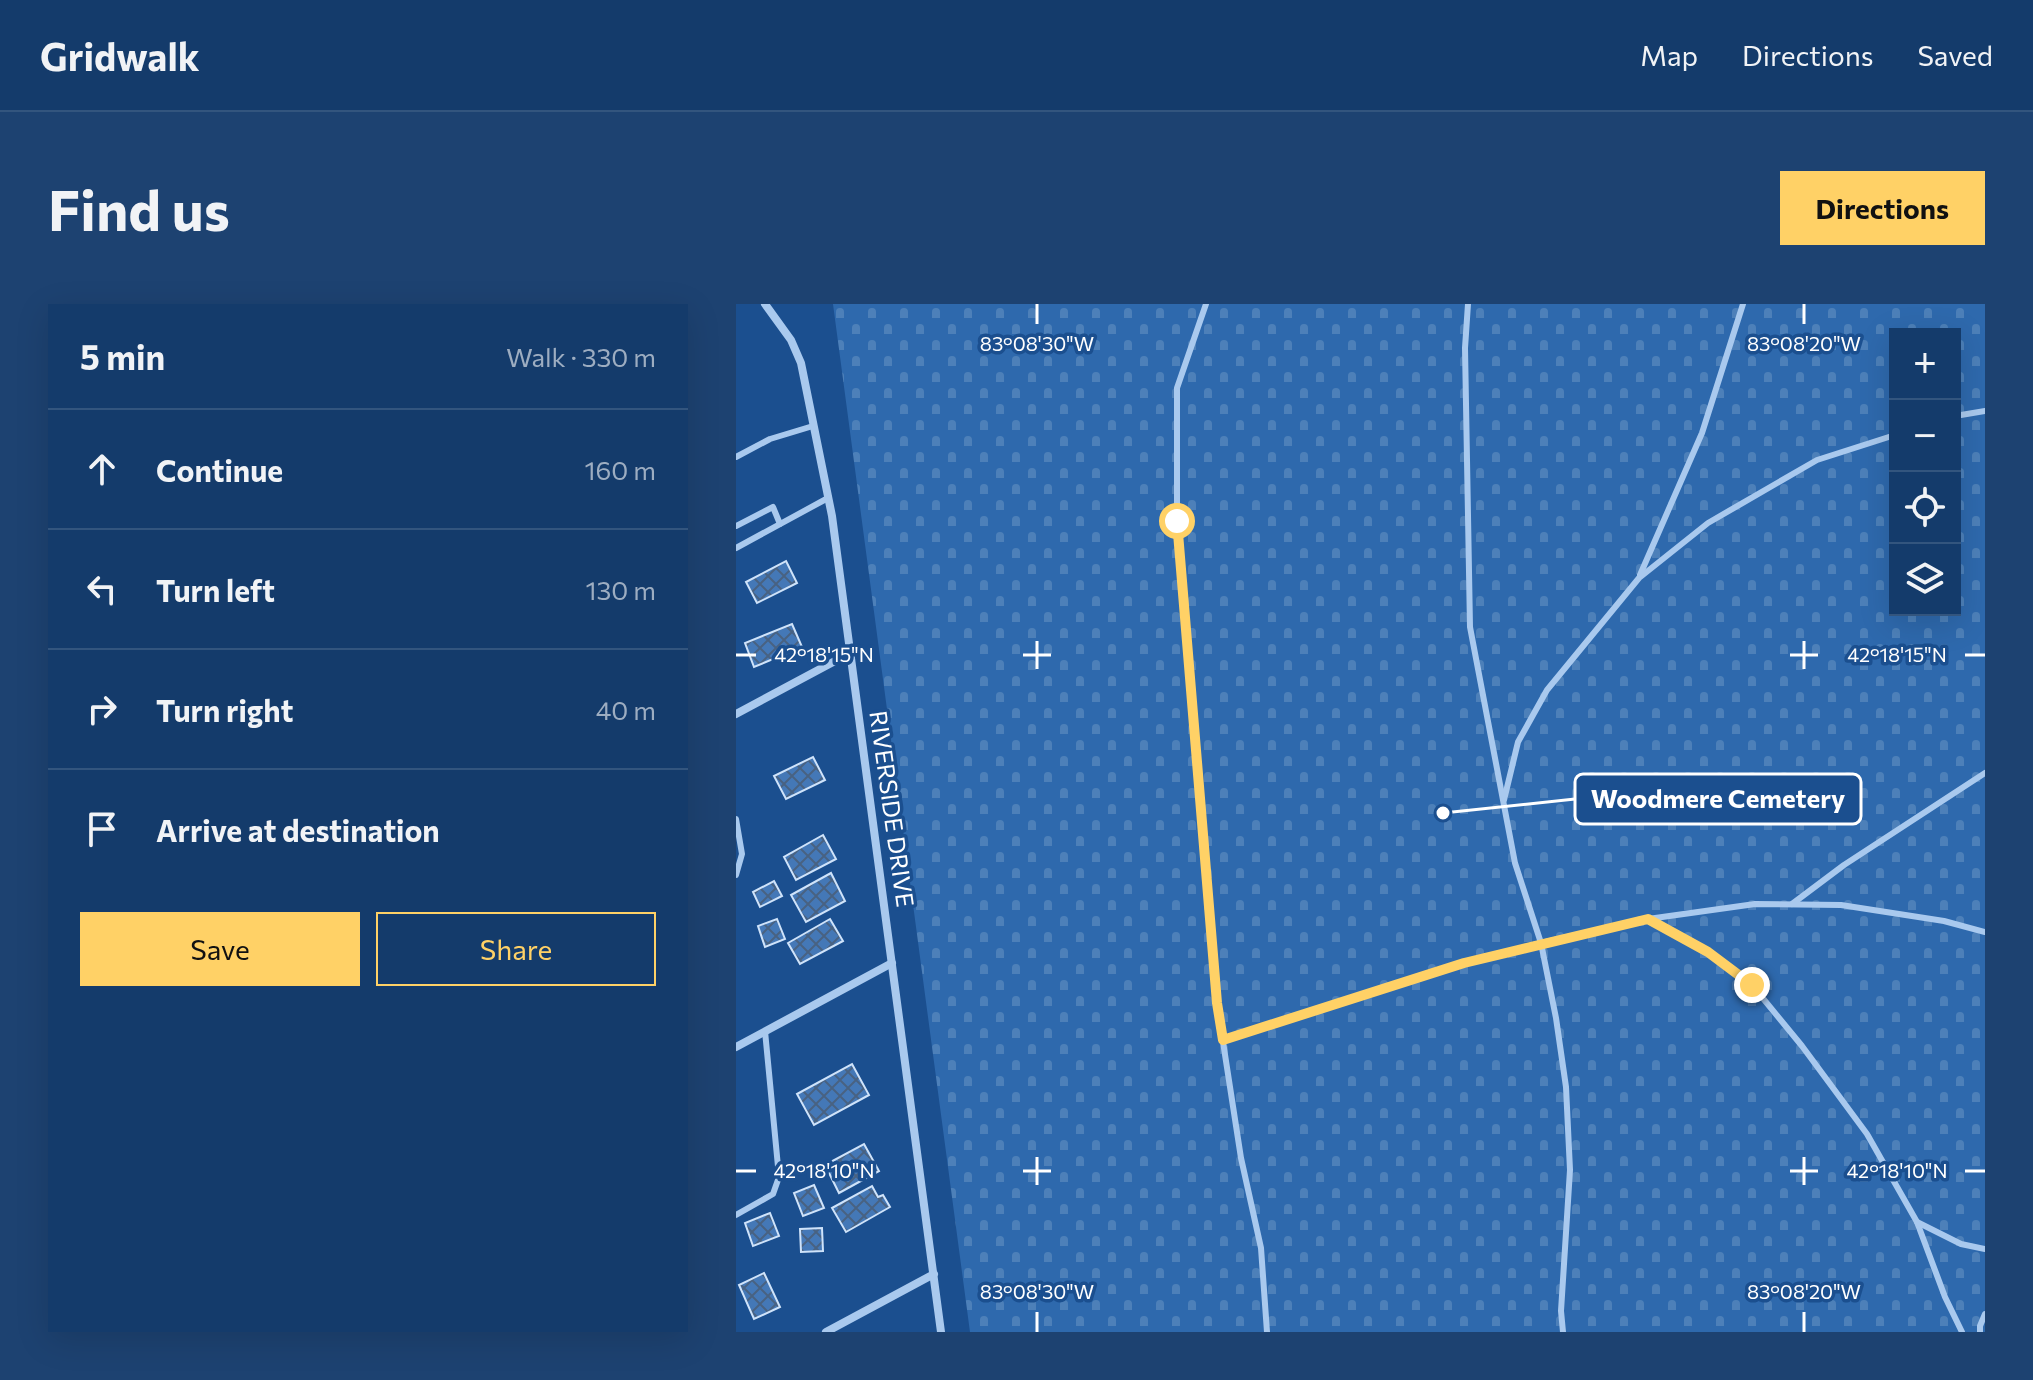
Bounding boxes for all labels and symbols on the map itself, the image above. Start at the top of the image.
text: 83°08'30"W [980,331,1094,355]
text: 83°08'20"W [1747,331,1861,355]
route start [1159,503,1195,539]
text: 42°18'15"N [774,642,874,666]
text: 42°18'15"N [1847,642,1947,666]
street label: RIVERSIDE DRIVE [864,709,921,909]
callout: Woodmere Cemetery [1575,774,1861,824]
text: Woodmere Cemetery [1591,782,1845,813]
route end [1734,967,1770,1003]
text: 42°18'10"N [773,1158,875,1182]
text: 42°18'10"N [1846,1158,1948,1182]
text: 83°08'30"W [980,1279,1094,1303]
text: 83°08'20"W [1747,1279,1861,1303]

